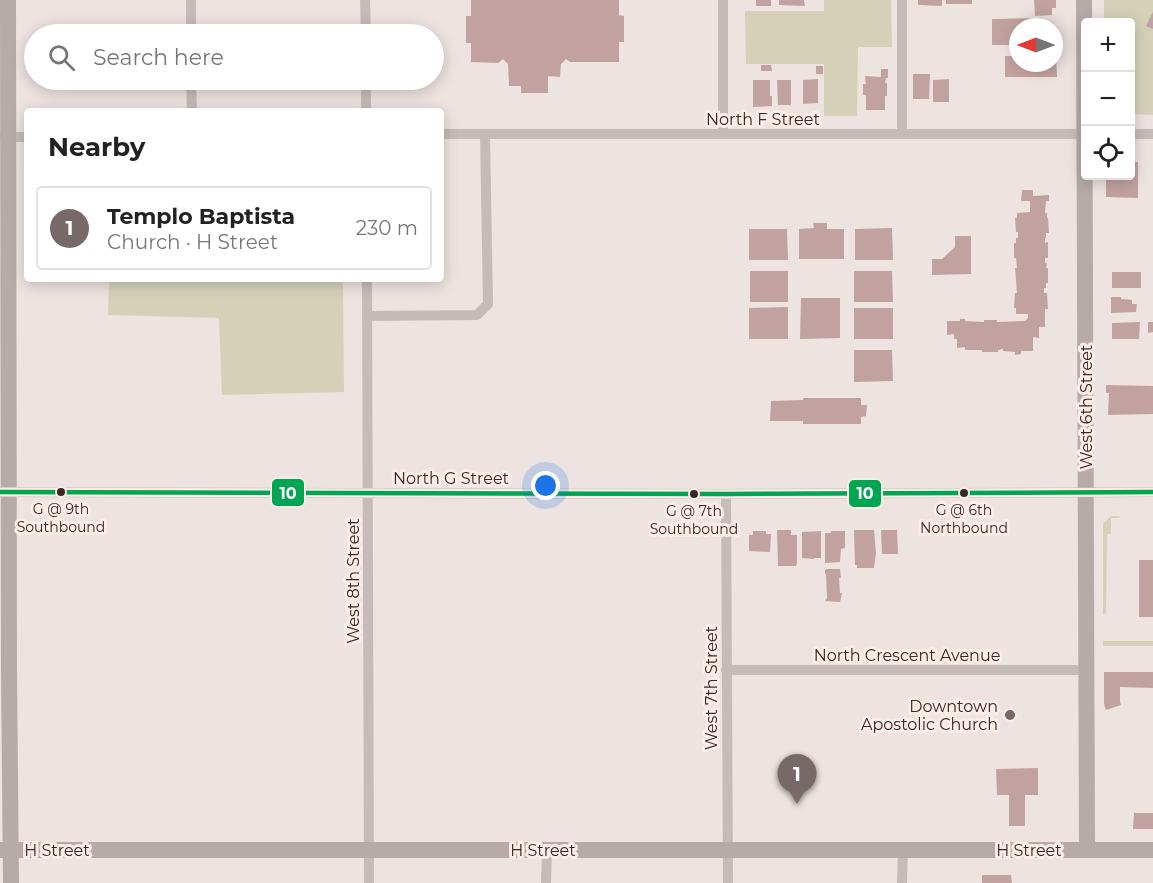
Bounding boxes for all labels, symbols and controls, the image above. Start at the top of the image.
north arrow [1009,18,1063,72]
map controls [1081,18,1135,180]
button: + [1081,18,1135,72]
search box [24,24,444,90]
icon: search [45,41,78,74]
text: Search here [93,44,224,71]
button: − [1081,72,1135,126]
street label: North F Street [706,110,820,129]
button: locate [1081,126,1135,180]
text: Nearby [48,131,145,163]
text: Templo Baptista [107,203,295,230]
text: 1 [66,216,73,240]
text: 230 m [356,216,418,240]
text: Church · H Street [107,230,278,254]
street label: West 6th Street [1077,344,1096,469]
street label: North G Street [393,469,510,488]
your location [531,471,560,500]
line badge: 10 [271,478,305,507]
line badge: 10 [848,479,882,508]
text: 10 [279,484,297,503]
text: 10 [856,484,874,503]
marker: G @ 9th Southbound [55,486,67,498]
marker: G @ 6th Northbound [958,487,970,499]
marker: G @ 7th Southbound [688,488,700,500]
place label: G @ 9th Southbound [17,500,105,536]
place label: G @ 6th Northbound [920,501,1008,537]
place label: G @ 7th Southbound [650,502,738,538]
street label: West 8th Street [344,518,363,644]
street label: West 7th Street [702,625,721,750]
street label: North Crescent Avenue [814,646,1000,665]
place label: Downtown Apostolic Church [861,697,998,734]
marker: Downtown Apostolic Church [1003,708,1017,722]
pin: 1 [778,754,816,804]
street label: H Street [24,841,90,860]
street label: H Street [510,841,576,860]
street label: H Street [996,841,1062,860]

